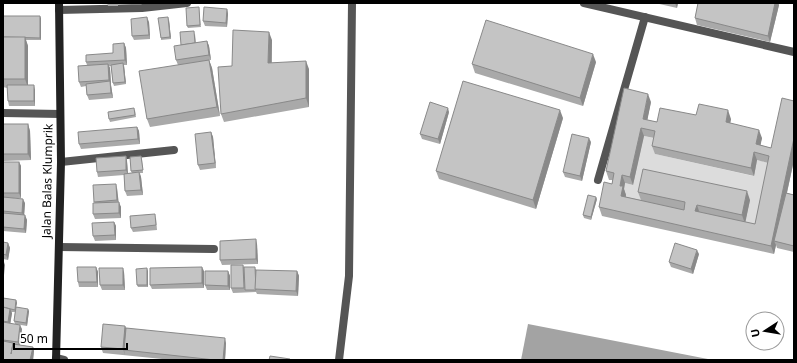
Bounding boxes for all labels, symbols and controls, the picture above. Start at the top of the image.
street label: Jalan Balas Klumprik [37,123,57,239]
north arrow [745,311,785,351]
scale bar [14,325,127,351]
text: U [747,328,763,339]
text: 50 m [20,330,48,347]

